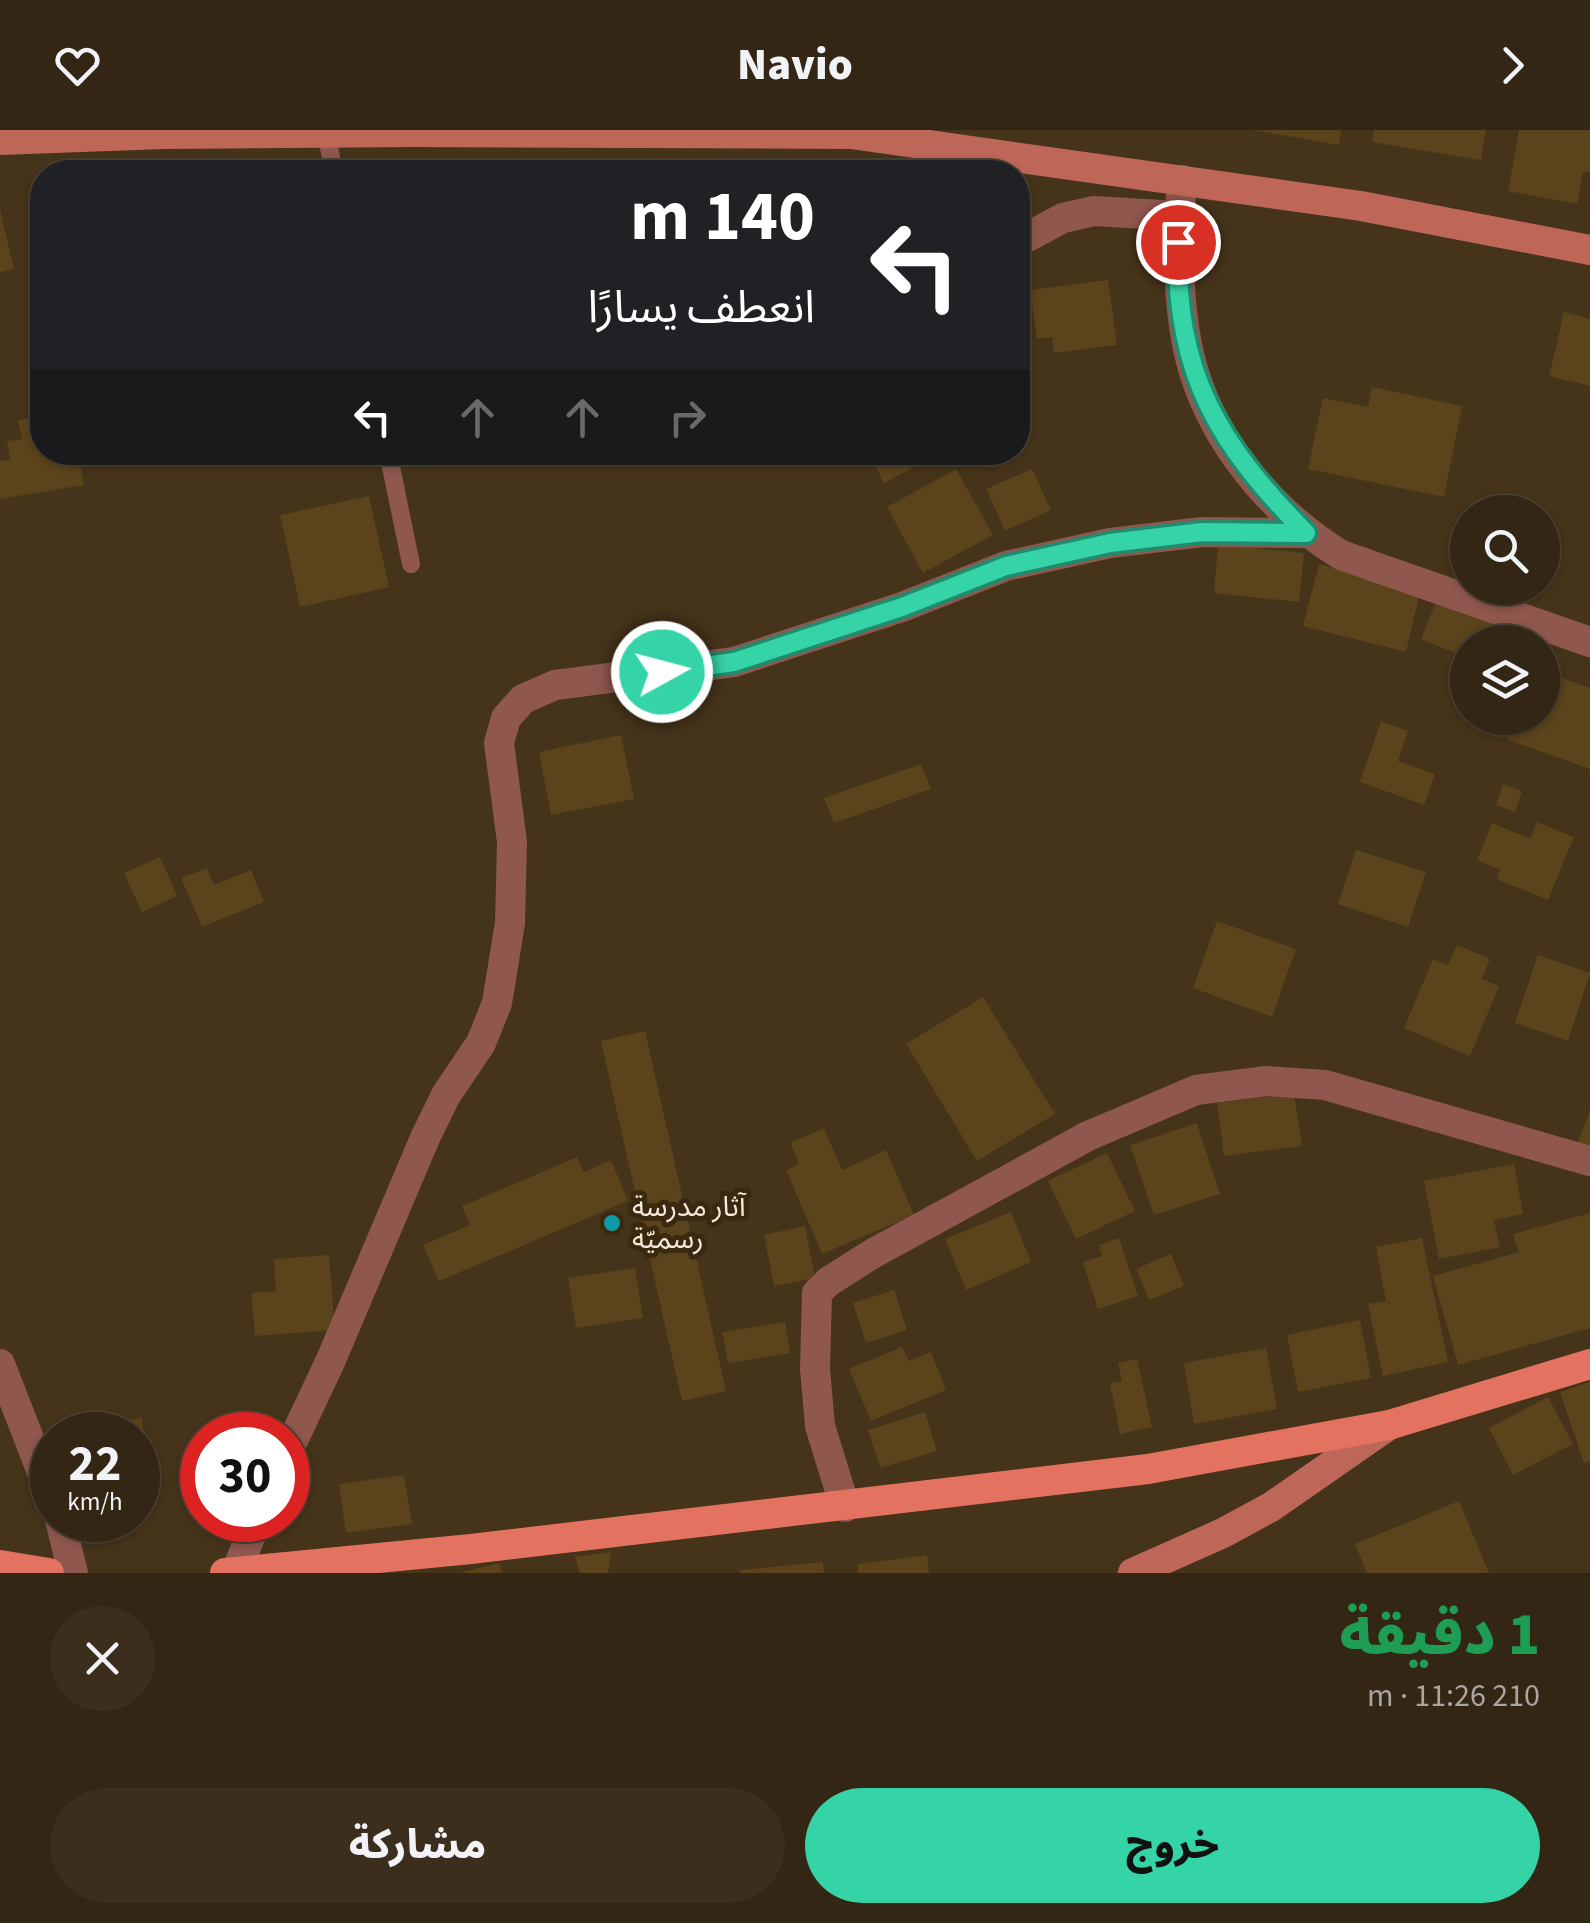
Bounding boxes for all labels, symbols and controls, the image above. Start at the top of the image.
text: Navio [737,33,853,97]
icon: heart [50,38,105,93]
icon: forward [1485,38,1540,93]
text: 140 m [630,167,815,267]
icon: left [850,200,980,330]
pin [1136,200,1221,285]
icon: arrive [1151,215,1206,270]
text: انعطف يسارًا [587,276,815,340]
icon: left [345,390,400,445]
icon: ahead [450,390,505,445]
icon: ahead [555,390,610,445]
icon: right [660,390,715,445]
map controls [1450,495,1560,735]
button: search [1450,495,1560,605]
position arrow [610,620,714,724]
button: layers [1450,625,1560,735]
place label: آثار مدرسة رسميّة [632,1187,747,1259]
marker: آثار مدرسة رسميّة [601,1212,623,1234]
speed limit sign: 30 [180,1412,310,1542]
text: 22 [69,1429,121,1500]
text: km/h [67,1484,123,1520]
text: 1 دقيقة [1339,1593,1540,1678]
button: close [50,1606,155,1711]
text: 210 m · 11:26 [1367,1673,1540,1719]
button: مشاركة [50,1788,785,1903]
button: خروج [805,1788,1540,1903]

